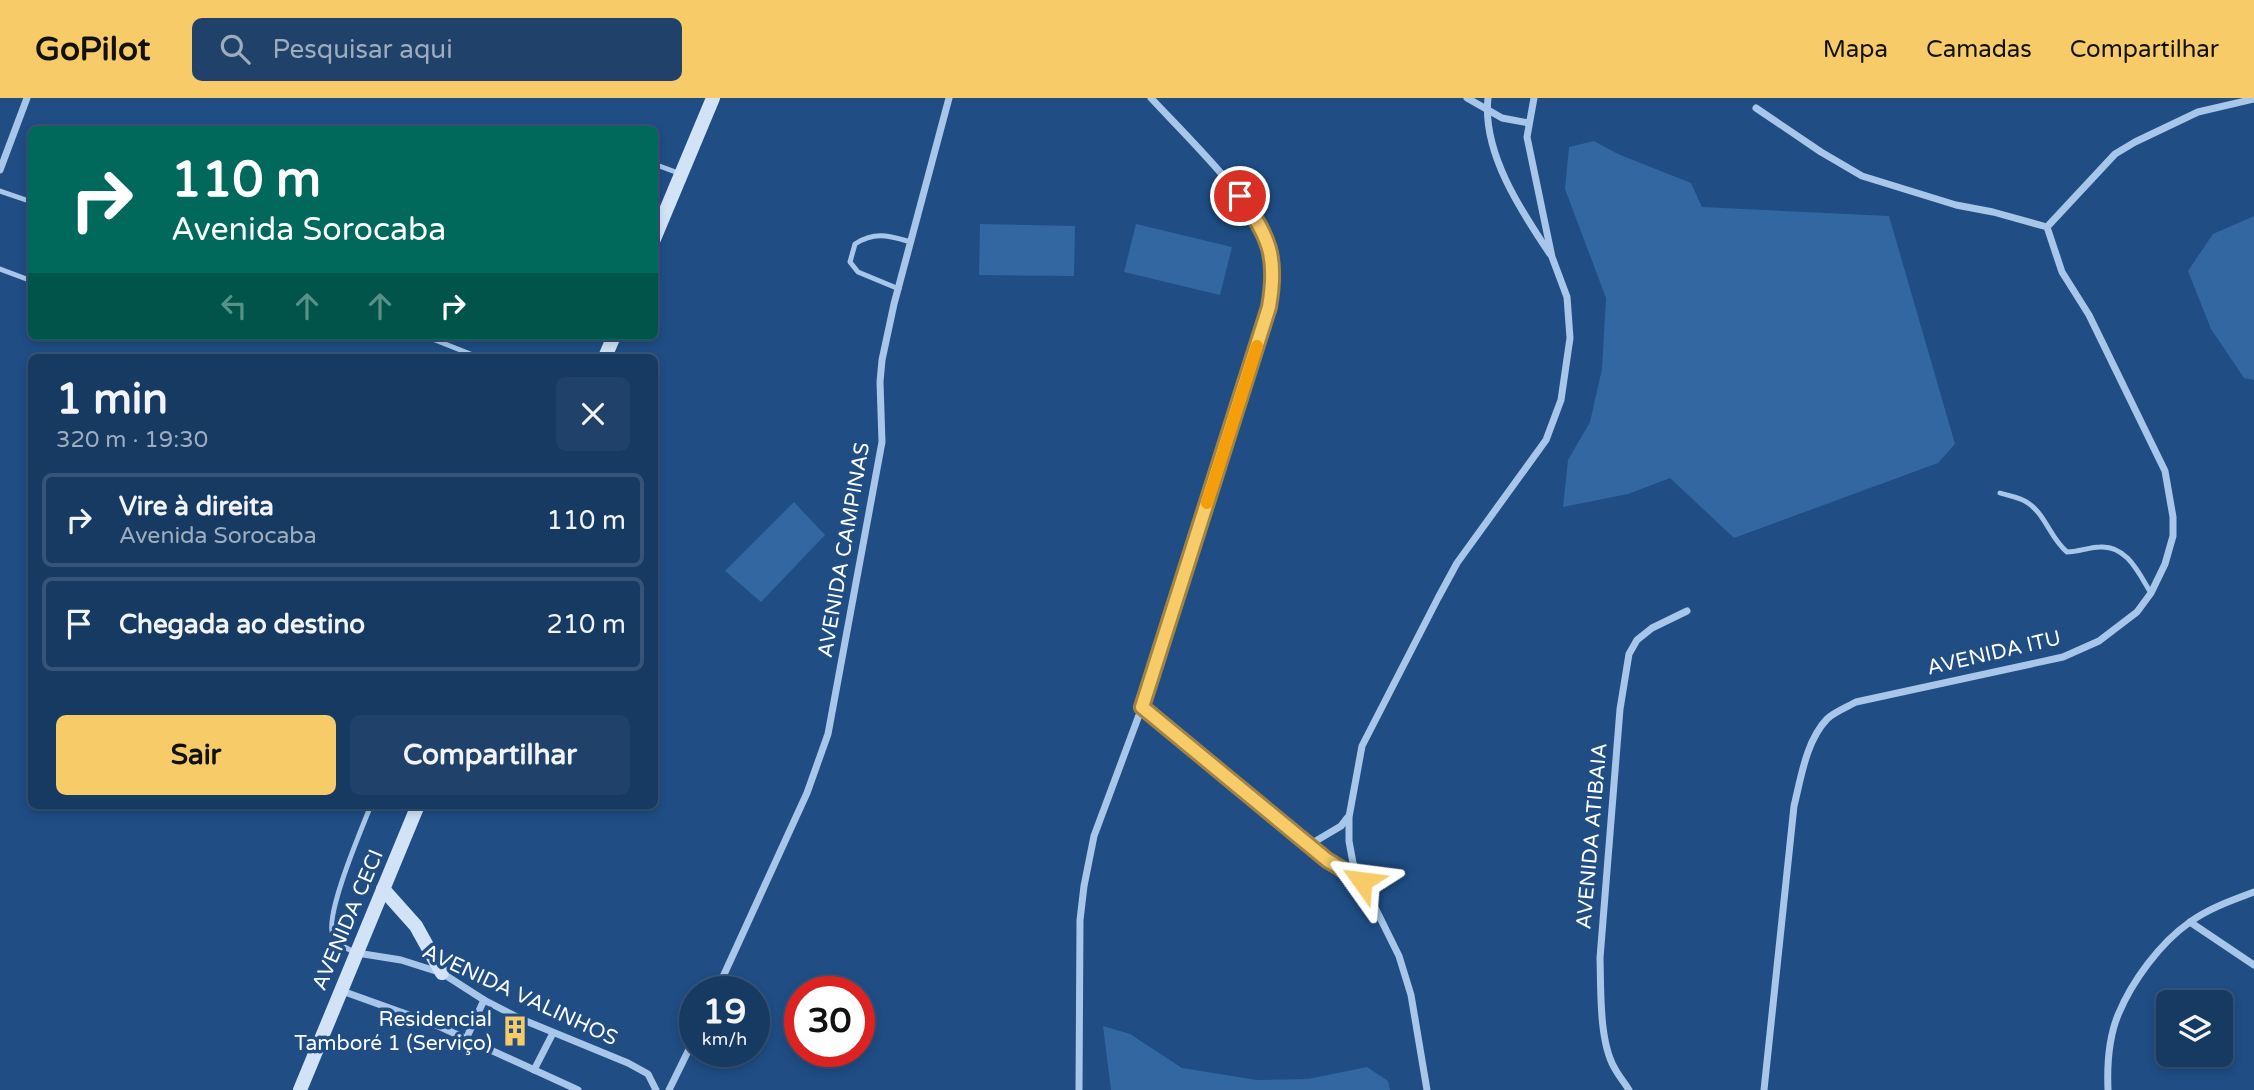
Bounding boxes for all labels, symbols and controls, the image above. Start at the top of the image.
search box [192,18,682,81]
text: GoPilot [35,30,150,69]
icon: search [216,30,254,68]
text: Pesquisar aqui [272,34,453,65]
text: Mapa [1823,35,1888,64]
text: Camadas [1926,35,2032,64]
text: Compartilhar [2070,35,2219,64]
text: 110 m [171,151,321,210]
icon: right [56,154,147,245]
pin [1210,166,1270,226]
icon: arrive [1221,177,1259,215]
text: Avenida Sorocaba [171,211,446,249]
icon: left [215,287,253,325]
icon: ahead [288,287,326,325]
icon: ahead [361,287,399,325]
icon: right [434,287,472,325]
text: 1 min [56,374,168,425]
button: close [556,377,630,451]
text: 320 m · 19:30 [56,426,208,454]
street label: AVENIDA CAMPINAS [813,440,875,660]
text: Vire à direita [119,491,274,522]
icon: right [60,501,98,539]
text: 110 m [546,505,626,536]
text: Avenida Sorocaba [119,522,317,550]
icon: arrive [60,605,98,643]
text: Chegada ao destino [119,609,365,640]
text: 210 m [546,609,626,640]
street label: AVENIDA ITU [1925,625,2063,681]
button: Sair [56,715,336,795]
button: Compartilhar [350,715,630,795]
street label: AVENIDA ATIBAIA [1571,742,1613,930]
position arrow [1325,844,1399,918]
street label: AVENIDA CECI [307,846,389,994]
street label: AVENIDA VALINHOS [419,939,622,1051]
speed limit sign: 30 [784,976,875,1067]
map controls [2156,990,2233,1067]
button: layers [2156,990,2233,1067]
text: 19 [703,991,746,1033]
place label: Residencial Tamboré 1 (Serviço) [294,1007,492,1056]
building icon: Residencial Tamboré 1 (Serviço) [498,1014,532,1048]
text: km/h [702,1028,747,1050]

